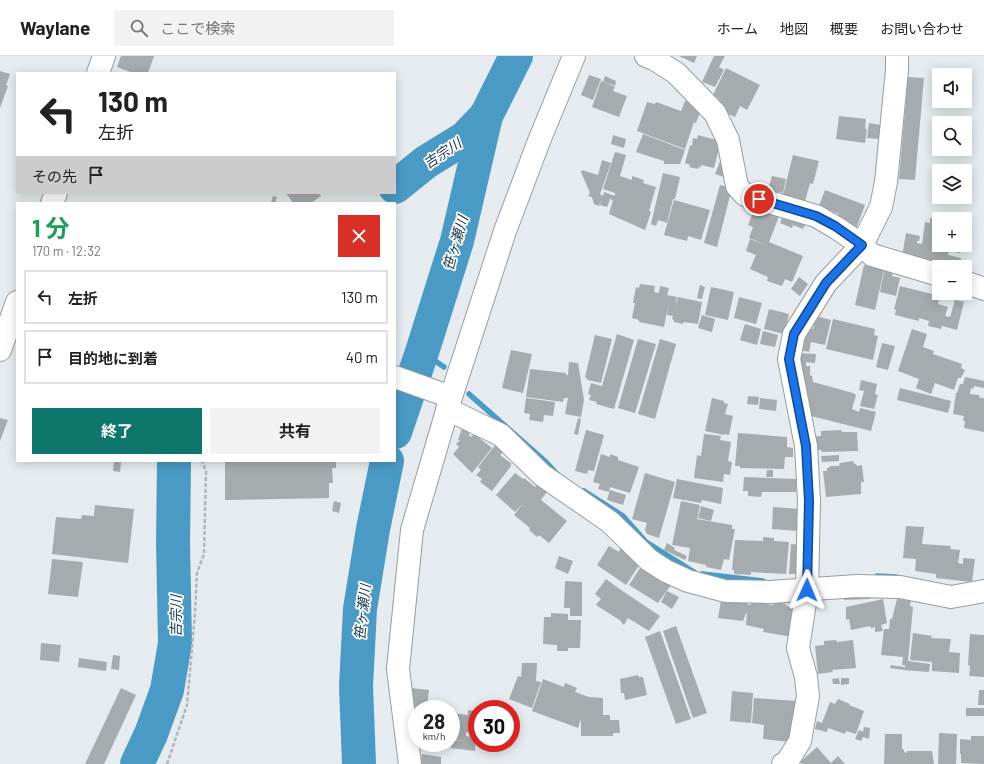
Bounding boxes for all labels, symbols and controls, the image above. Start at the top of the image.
search box [114,10,394,46]
text: Waylane [20,16,90,39]
icon: search [128,17,150,39]
text: ここで検索 [160,19,235,37]
text: ホーム [716,20,758,37]
text: 地図 [780,20,808,37]
text: 概要 [830,20,858,37]
text: お問い合わせ [880,20,964,37]
map controls [932,68,972,300]
button: sound [932,68,972,108]
text: 130 m [98,84,168,118]
icon: left [32,88,84,140]
button: search [932,116,972,156]
text: 左折 [98,121,134,143]
water label: 吉宗川 [420,133,466,172]
icon: arrive [85,164,107,186]
button: layers [932,164,972,204]
text: その先 [32,167,77,185]
pin [742,182,776,216]
icon: arrive [748,188,770,210]
water label: 笹ヶ瀬川 [439,212,471,272]
button: + [932,212,972,252]
text: 1 分 [32,213,69,242]
button: close [338,215,380,257]
text: 170 m · 12:32 [32,243,101,259]
button: − [932,260,972,300]
icon: left [34,286,56,308]
text: 130 m [341,288,378,306]
text: 左折 [68,289,98,307]
icon: arrive [34,346,56,368]
text: 40 m [346,348,378,366]
text: 目的地に到着 [68,349,158,367]
button: 終了 [32,408,202,454]
button: 共有 [210,408,380,454]
position arrow [786,569,828,611]
water label: 笹ヶ瀬川 [351,581,374,641]
water label: 吉宗川 [167,593,184,637]
speed limit sign: 30 [468,700,520,752]
text: 28 [423,709,445,733]
text: km/h [423,730,445,742]

